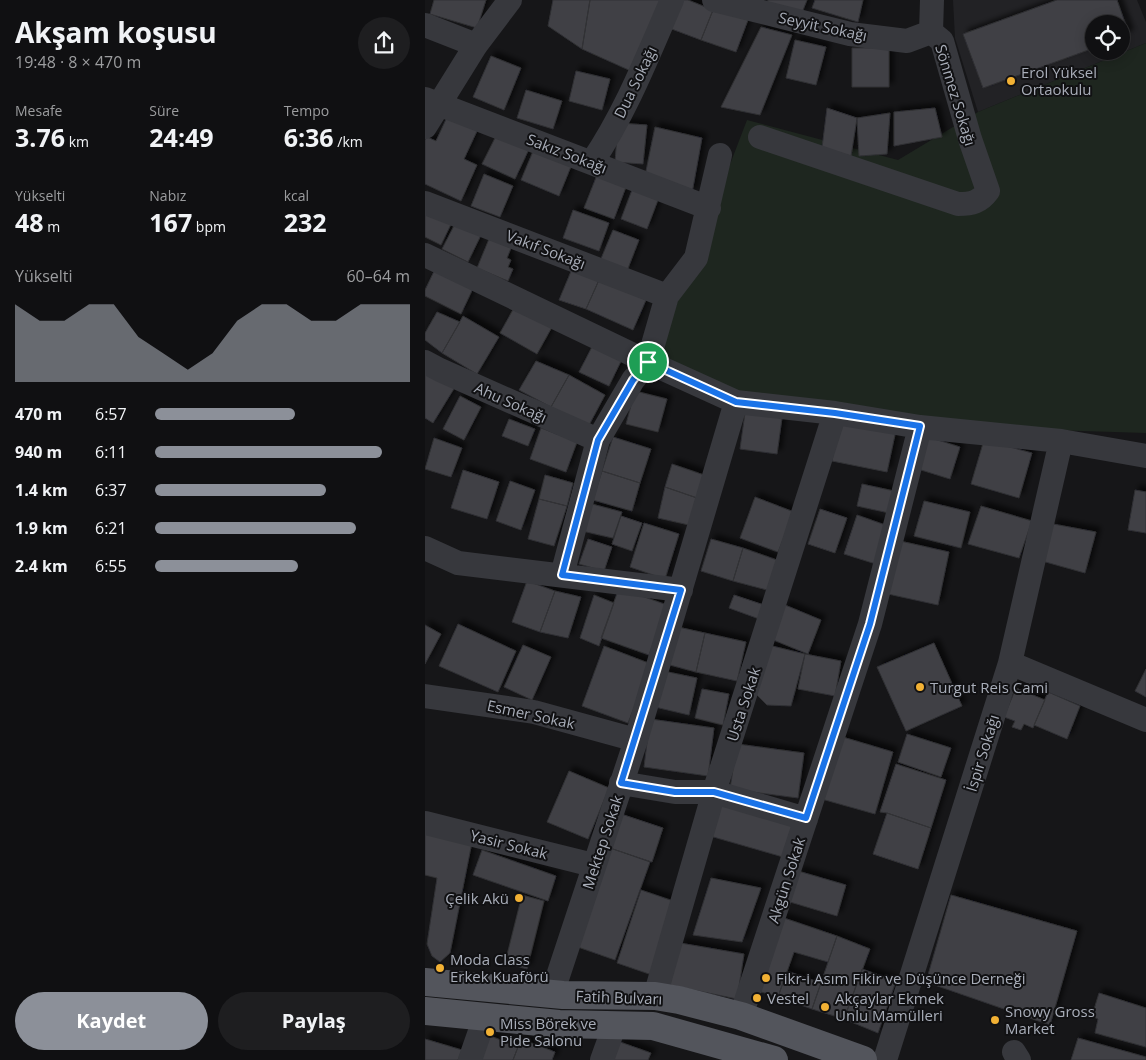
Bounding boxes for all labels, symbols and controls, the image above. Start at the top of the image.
street label: Seyyit Sokağı [777,7,869,45]
text: Akşam koşusu [15,13,217,51]
map controls [1085,15,1130,60]
button: locate [1085,15,1130,60]
button: share [358,17,410,69]
street label: Sönmez Sokağı [931,42,981,148]
street label: Dua Sokağı [609,43,661,121]
text: 19:48 · 8 × 470 m [15,51,141,73]
place label: Erol Yüksel Ortaokulu [1021,62,1097,99]
marker: Erol Yüksel Ortaokulu [1005,75,1017,87]
text: Mesafe [15,101,62,120]
text: Süre [149,101,179,120]
text: Tempo [284,101,329,120]
text: 3.76 [15,120,65,154]
text: 24:49 [149,120,214,154]
text: 6:36 [284,120,334,154]
street label: Sakız Sokağı [524,129,610,177]
text: km [65,132,89,151]
text: /km [334,132,363,151]
text: Yükselti [15,186,65,205]
text: Nabız [149,186,186,205]
text: kcal [284,186,309,205]
text: 48 [15,205,44,239]
text: 167 [149,205,192,239]
text: 232 [284,205,327,239]
text: m [44,217,60,236]
text: bpm [192,217,226,236]
street label: Vakıf Sokağı [504,225,588,273]
text: Yükselti [15,265,73,287]
text: 60–64 m [346,265,410,287]
pin [627,341,669,383]
icon: arrive [634,348,662,376]
street label: Ahu Sokağı [472,377,550,427]
text: 470 m [15,403,62,425]
text: 6:57 [95,403,127,425]
text: 940 m [15,441,62,463]
text: 6:11 [95,441,127,463]
text: 1.4 km [15,479,68,501]
text: 6:37 [95,479,127,501]
text: 1.9 km [15,517,68,539]
text: 6:21 [95,517,127,539]
text: 2.4 km [15,555,68,577]
text: 6:55 [95,555,127,577]
street label: Usta Sokak [722,664,764,744]
place label: Turgut Reis Cami [930,677,1048,697]
marker: Turgut Reis Cami [914,681,926,693]
street label: Esmer Sokak [485,695,577,733]
street label: İspir Sokağı [961,712,1003,794]
street label: Mektep Sokak [577,792,627,892]
street label: Yasir Sokak [468,825,550,863]
street label: Akgün Sokak [763,834,809,925]
place label: Çelik Akü [445,888,509,908]
marker: Çelik Akü [513,892,525,904]
place label: Moda Class Erkek Kuaförü [450,949,549,986]
marker: Moda Class Erkek Kuaförü [434,962,446,974]
place label: Fikr-i Asım Fikir ve Düşünce Derneği [776,968,1025,988]
marker: Fikr-i Asım Fikir ve Düşünce Derneği [760,972,772,984]
street label: Fatih Bulvarı [575,985,663,1009]
place label: Vestel [767,988,809,1008]
place label: Akçaylar Ekmek Unlu Mamülleri [835,988,944,1025]
button: Kaydet [15,992,208,1050]
button: Paylaş [218,992,410,1050]
marker: Vestel [751,992,763,1004]
marker: Akçaylar Ekmek Unlu Mamülleri [819,1001,831,1013]
place label: Snowy Gross Market [1005,1001,1095,1038]
place label: Miss Börek ve Pide Salonu [500,1013,596,1050]
marker: Snowy Gross Market [989,1014,1001,1026]
marker: Miss Börek ve Pide Salonu [484,1026,496,1038]

